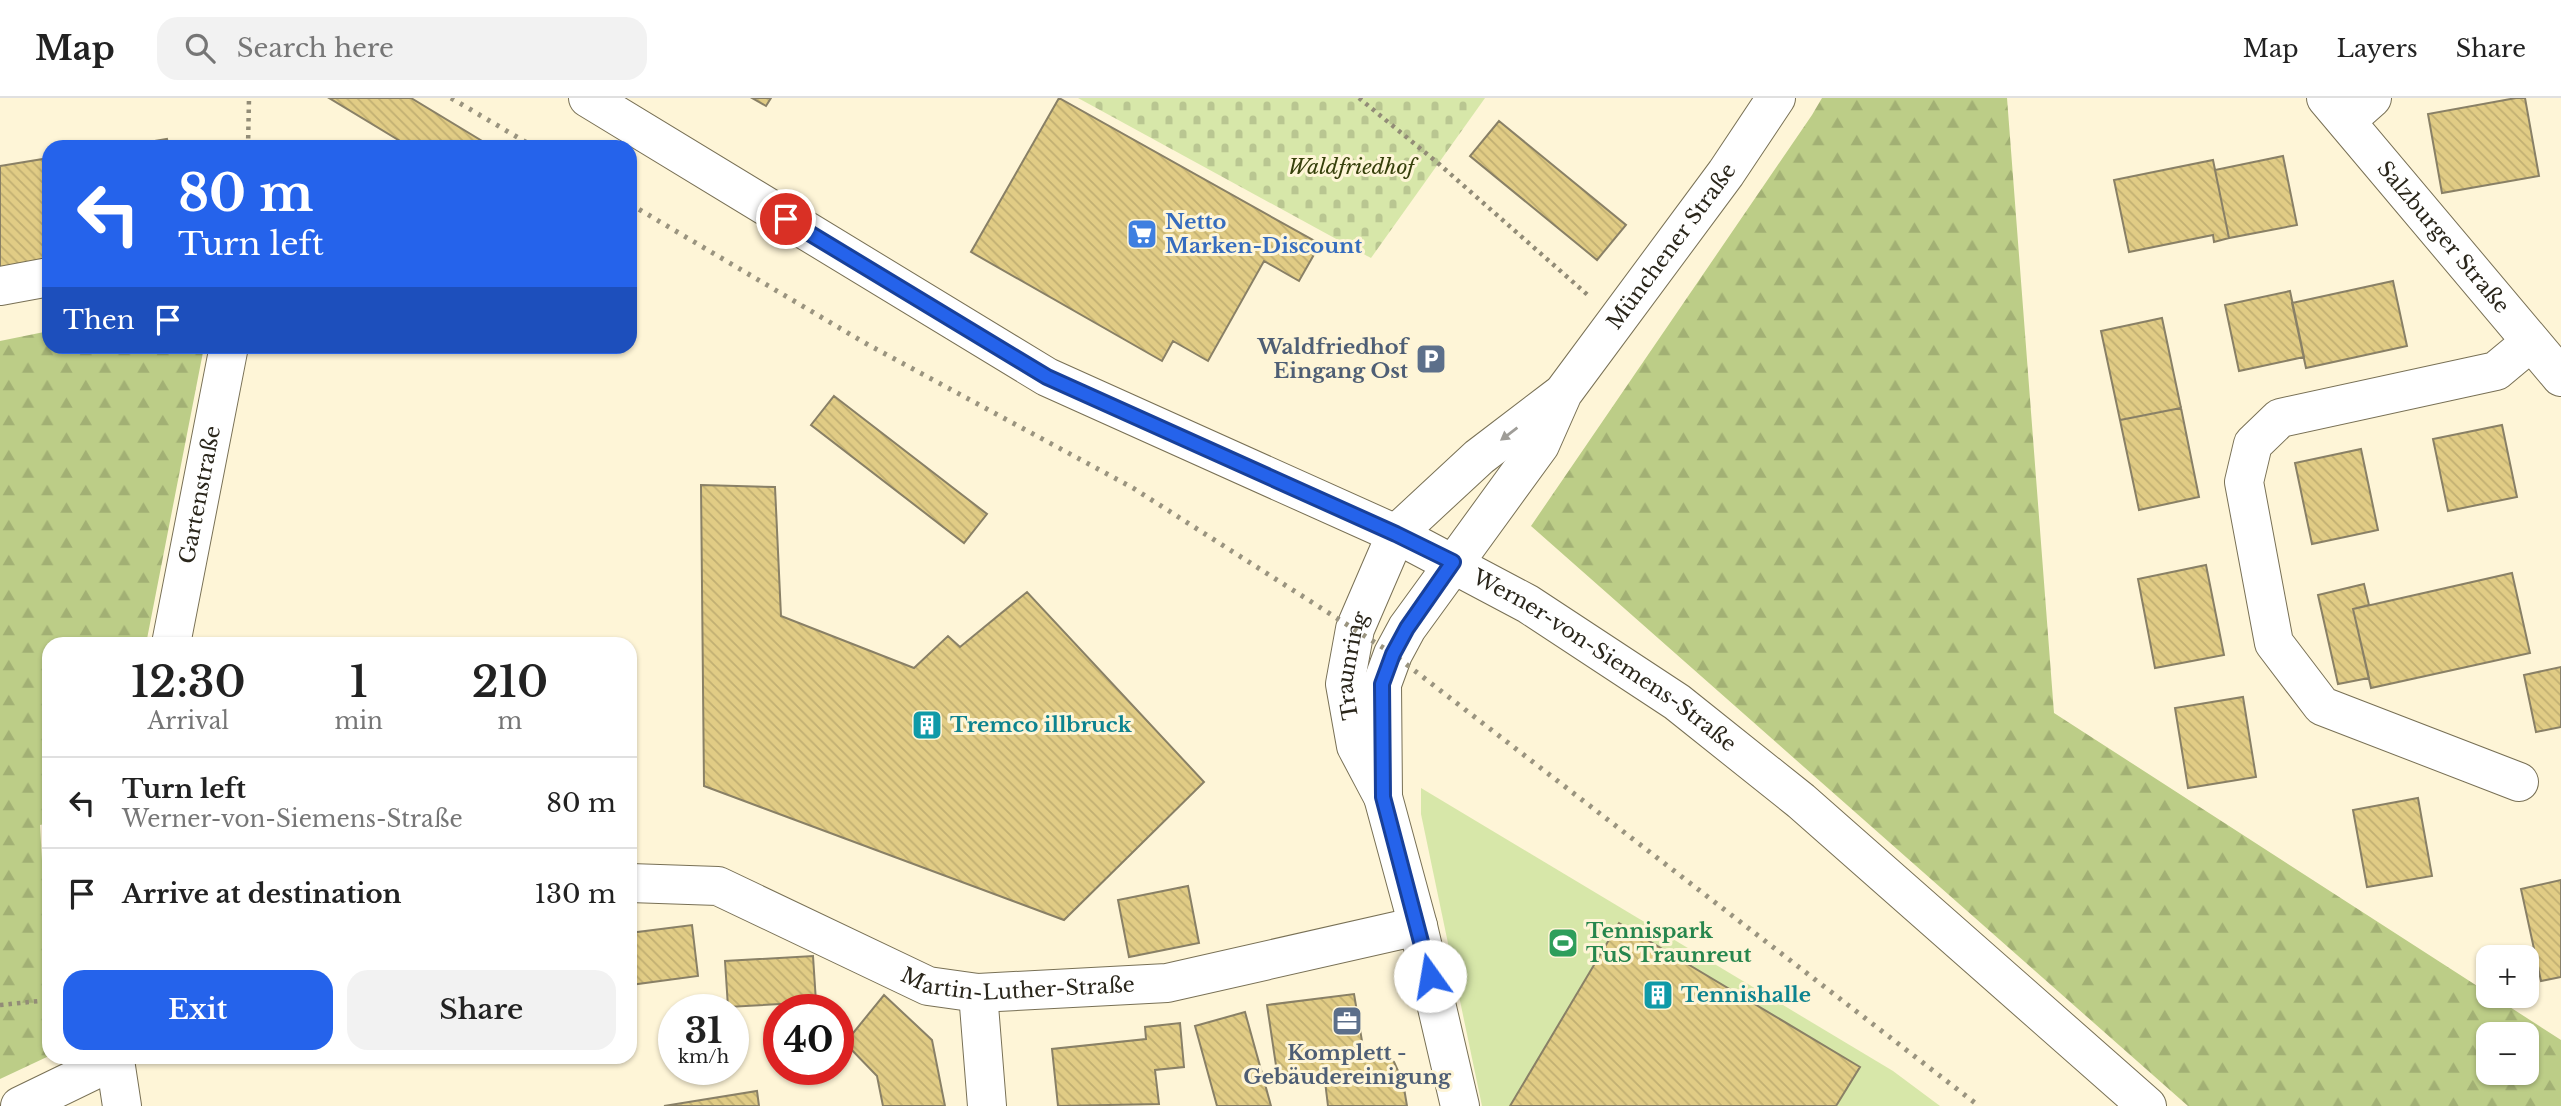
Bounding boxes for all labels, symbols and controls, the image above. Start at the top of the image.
search box [157,17,647,80]
text: Map [35,28,115,69]
icon: search [181,29,219,67]
text: Search here [237,32,394,64]
text: Map [2243,34,2299,63]
text: Layers [2337,34,2418,63]
text: Share [2456,34,2526,63]
park label: Waldfriedhof [1288,154,1419,180]
street label: Salzburger Straße [2372,156,2515,319]
street label: Münchener Straße [1602,158,1742,335]
text: 80 m [178,163,313,224]
icon: left [63,168,154,259]
pin [756,189,816,249]
icon: arrive [767,200,805,238]
place label: Netto Marken-Discount [1165,209,1362,259]
supermarket icon: Netto Marken-Discount [1125,217,1159,251]
text: Turn left [178,224,324,264]
icon: arrive [149,301,187,339]
text: Then [63,304,135,336]
place label: Waldfriedhof Eingang Ost [1257,334,1411,384]
parking icon: Waldfriedhof Eingang Ost [1414,342,1448,376]
street label: Gartenstraße [174,424,226,566]
one-way arrow [1501,427,1519,442]
street label: Werner-von-Siemens-Straße [1467,564,1741,757]
street label: Traunring [1332,607,1374,722]
text: 12:30 [131,656,246,708]
text: 1 [349,656,368,708]
text: 210 [472,656,548,708]
text: Arrival [148,707,229,735]
text: min [335,707,383,735]
text: m [498,707,522,735]
building icon: Tremco illbruck [910,708,944,742]
place label: Tremco illbruck [950,712,1133,738]
text: Turn left [122,773,246,805]
icon: left [63,784,101,822]
text: 80 m [546,787,616,819]
text: Werner-von-Siemens-Straße [122,805,463,833]
icon: arrive [63,875,101,913]
text: Arrive at destination [122,878,402,910]
text: 130 m [534,878,616,910]
place label: Tennispark TuS Traunreut [1586,918,1752,968]
sports icon: Tennispark TuS Traunreut [1546,926,1580,960]
position arrow [1393,939,1467,1013]
map controls [2476,945,2539,1085]
button: + [2476,945,2539,1008]
street label: Martin-Luther-Straße [897,962,1135,1007]
button: Exit [63,970,333,1050]
button: Share [347,970,616,1050]
building icon: Tennishalle [1641,978,1675,1012]
place label: Tennishalle [1681,982,1811,1008]
speed limit sign: 40 [763,994,854,1085]
office icon: Komplett - Gebäudereinigung [1330,1004,1364,1038]
text: 31 [685,1009,722,1052]
button: − [2476,1022,2539,1085]
place label: Komplett - Gebäudereinigung [1243,1040,1452,1090]
text: km/h [678,1046,729,1068]

